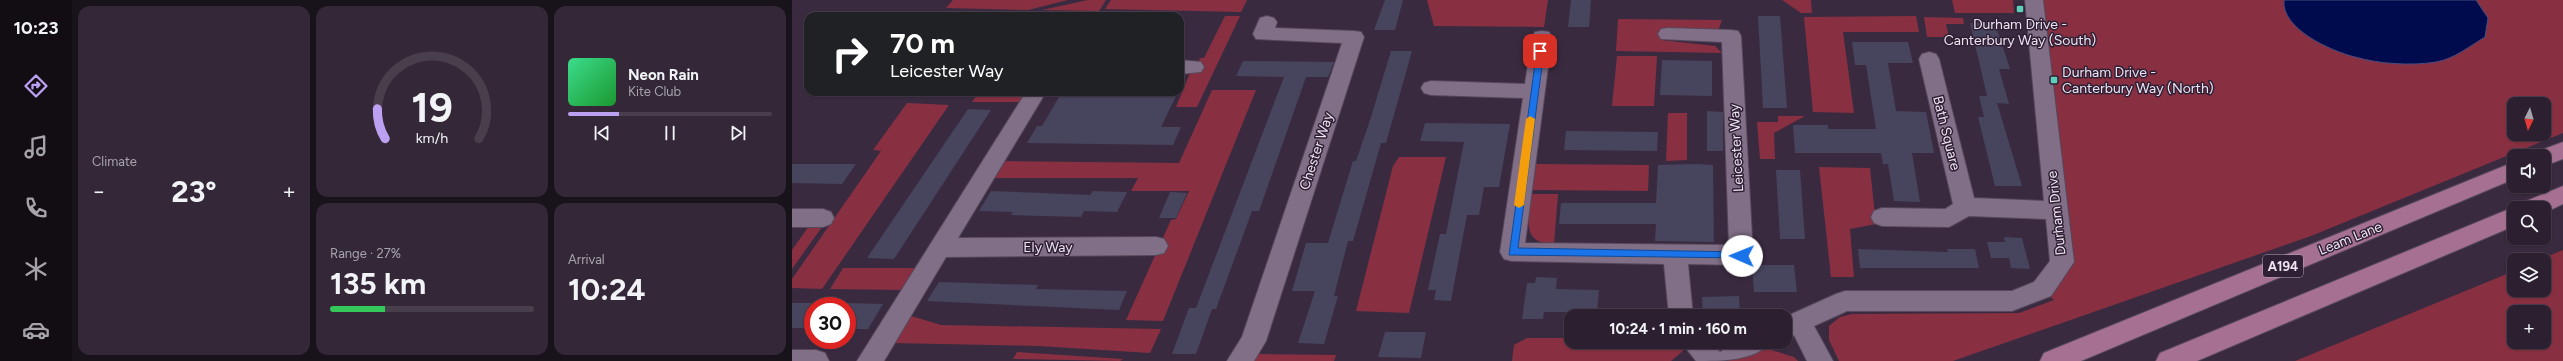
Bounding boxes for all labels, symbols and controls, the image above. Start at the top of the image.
marker: Durham Drive - Canterbury Way (South) [2015,4,2025,14]
place label: Durham Drive - Canterbury Way (South) [1944,16,2096,49]
text: 10:23 [13,17,59,39]
text: 70 m [890,26,955,60]
icon: right [824,28,876,80]
pin [1523,34,1557,68]
icon: arrive [1529,40,1551,62]
text: Leicester Way [890,60,1004,82]
place label: Durham Drive - Canterbury Way (North) [2062,64,2214,97]
text: Neon Rain [628,66,699,84]
icon: directions [22,72,50,100]
marker: Durham Drive - Canterbury Way (North) [2049,75,2059,85]
text: 19 [411,82,453,132]
text: Kite Club [628,84,681,99]
street label: Bath Square [1929,94,1964,173]
north arrow [2507,97,2551,141]
map controls [2507,97,2551,349]
street label: Leicester Way [1726,103,1747,192]
street label: Chester Way [1296,110,1337,192]
icon: previous [591,122,613,144]
icon: pause [659,122,681,144]
icon: next [727,122,749,144]
text: km/h [416,129,448,147]
icon: music [22,133,50,161]
button: sound [2507,149,2551,193]
text: Climate [92,154,137,169]
street label: Durham Drive [2044,170,2069,256]
text: 23° [171,173,217,210]
text: − [92,178,106,205]
text: + [282,178,296,205]
icon: phone [22,194,50,222]
button: search [2507,201,2551,245]
street label: Leam Lane [2316,218,2385,259]
position arrow [1721,235,1763,277]
street label: Ely Way [1023,239,1073,256]
text: Range · 27% [330,246,401,261]
text: Arrival [568,252,605,267]
button: layers [2507,253,2551,297]
icon: climate [22,255,50,283]
road number: A194 [2263,255,2303,277]
text: 135 km [330,265,426,302]
text: 10:24 [568,271,646,308]
speed limit sign: 30 [804,297,856,349]
button: + [2507,305,2551,349]
icon: car [22,316,50,344]
text: 10:24 · 1 min · 160 m [1609,320,1747,338]

